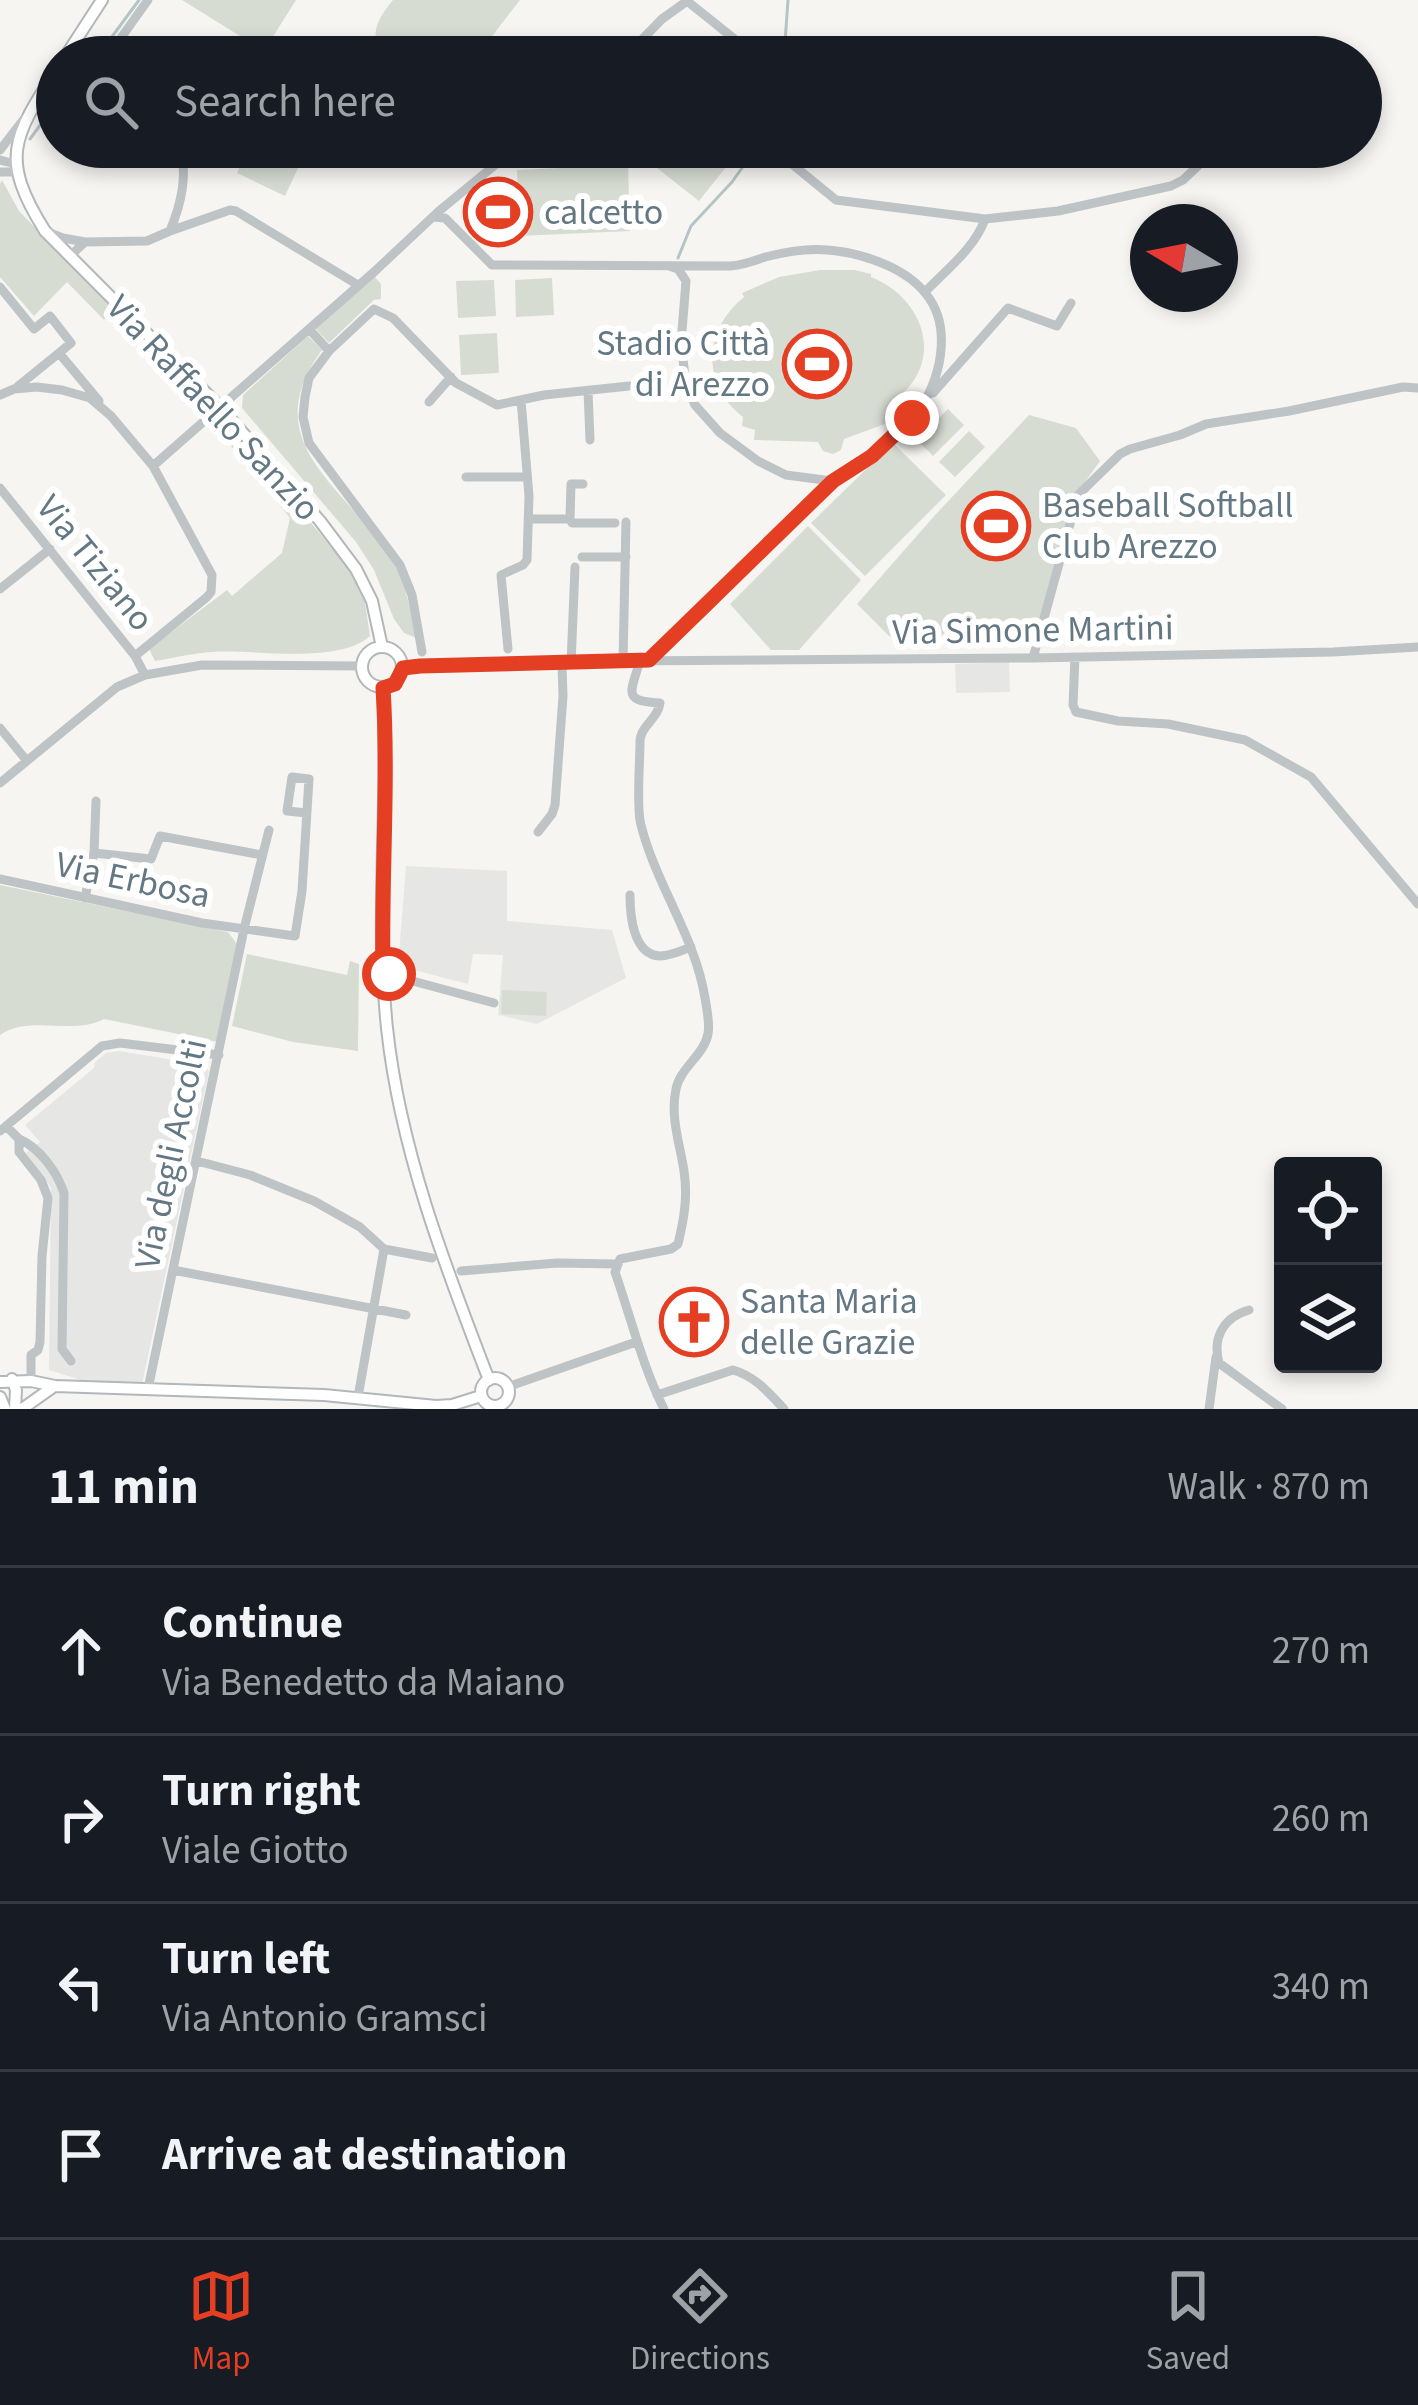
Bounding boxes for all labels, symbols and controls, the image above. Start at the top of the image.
search box [36,36,1382,168]
icon: search [78,69,144,135]
text: Search here [174,70,396,134]
sports icon: calcetto [463,177,533,247]
place label: calcetto [544,187,663,238]
north arrow [1130,204,1238,312]
street label: Via Raffaello Sanzio [94,283,332,533]
place label: Stadio Città di Arezzo [596,318,770,410]
sports icon: Stadio Città di Arezzo [782,329,852,399]
route end [885,391,939,445]
place label: Baseball Softball Club Arezzo [1042,480,1293,572]
street label: Via Tiziano [24,484,166,642]
sports icon: Baseball Softball Club Arezzo [961,491,1031,561]
street label: Via Simone Martini [892,602,1174,658]
street label: Via Erbosa [51,839,215,921]
route start [362,947,416,1001]
street label: Via degli Accolti [122,1034,220,1274]
map controls [1274,1157,1382,1373]
button: locate [1274,1157,1382,1265]
button: layers [1274,1265,1382,1373]
place label: Santa Maria delle Grazie [740,1276,918,1368]
church icon: Santa Maria delle Grazie [659,1287,729,1357]
text: 11 min [48,1451,199,1523]
text: Walk · 870 m [1167,1459,1370,1515]
text: Continue [162,1591,343,1655]
icon: ahead [48,1618,114,1684]
text: 270 m [1272,1623,1370,1679]
text: Via Benedetto da Maiano [162,1655,566,1711]
text: Turn right [162,1759,361,1823]
icon: right [48,1786,114,1852]
text: 260 m [1272,1791,1370,1847]
text: Viale Giotto [162,1823,349,1879]
text: Turn left [162,1927,330,1991]
icon: left [48,1954,114,2020]
text: 340 m [1272,1959,1370,2015]
text: Via Antonio Gramsci [162,1991,488,2047]
icon: arrive [48,2122,114,2188]
text: Arrive at destination [162,2123,567,2187]
tab: Map [188,2263,254,2382]
tab: Directions [630,2263,770,2382]
tab: Saved [1146,2263,1230,2382]

